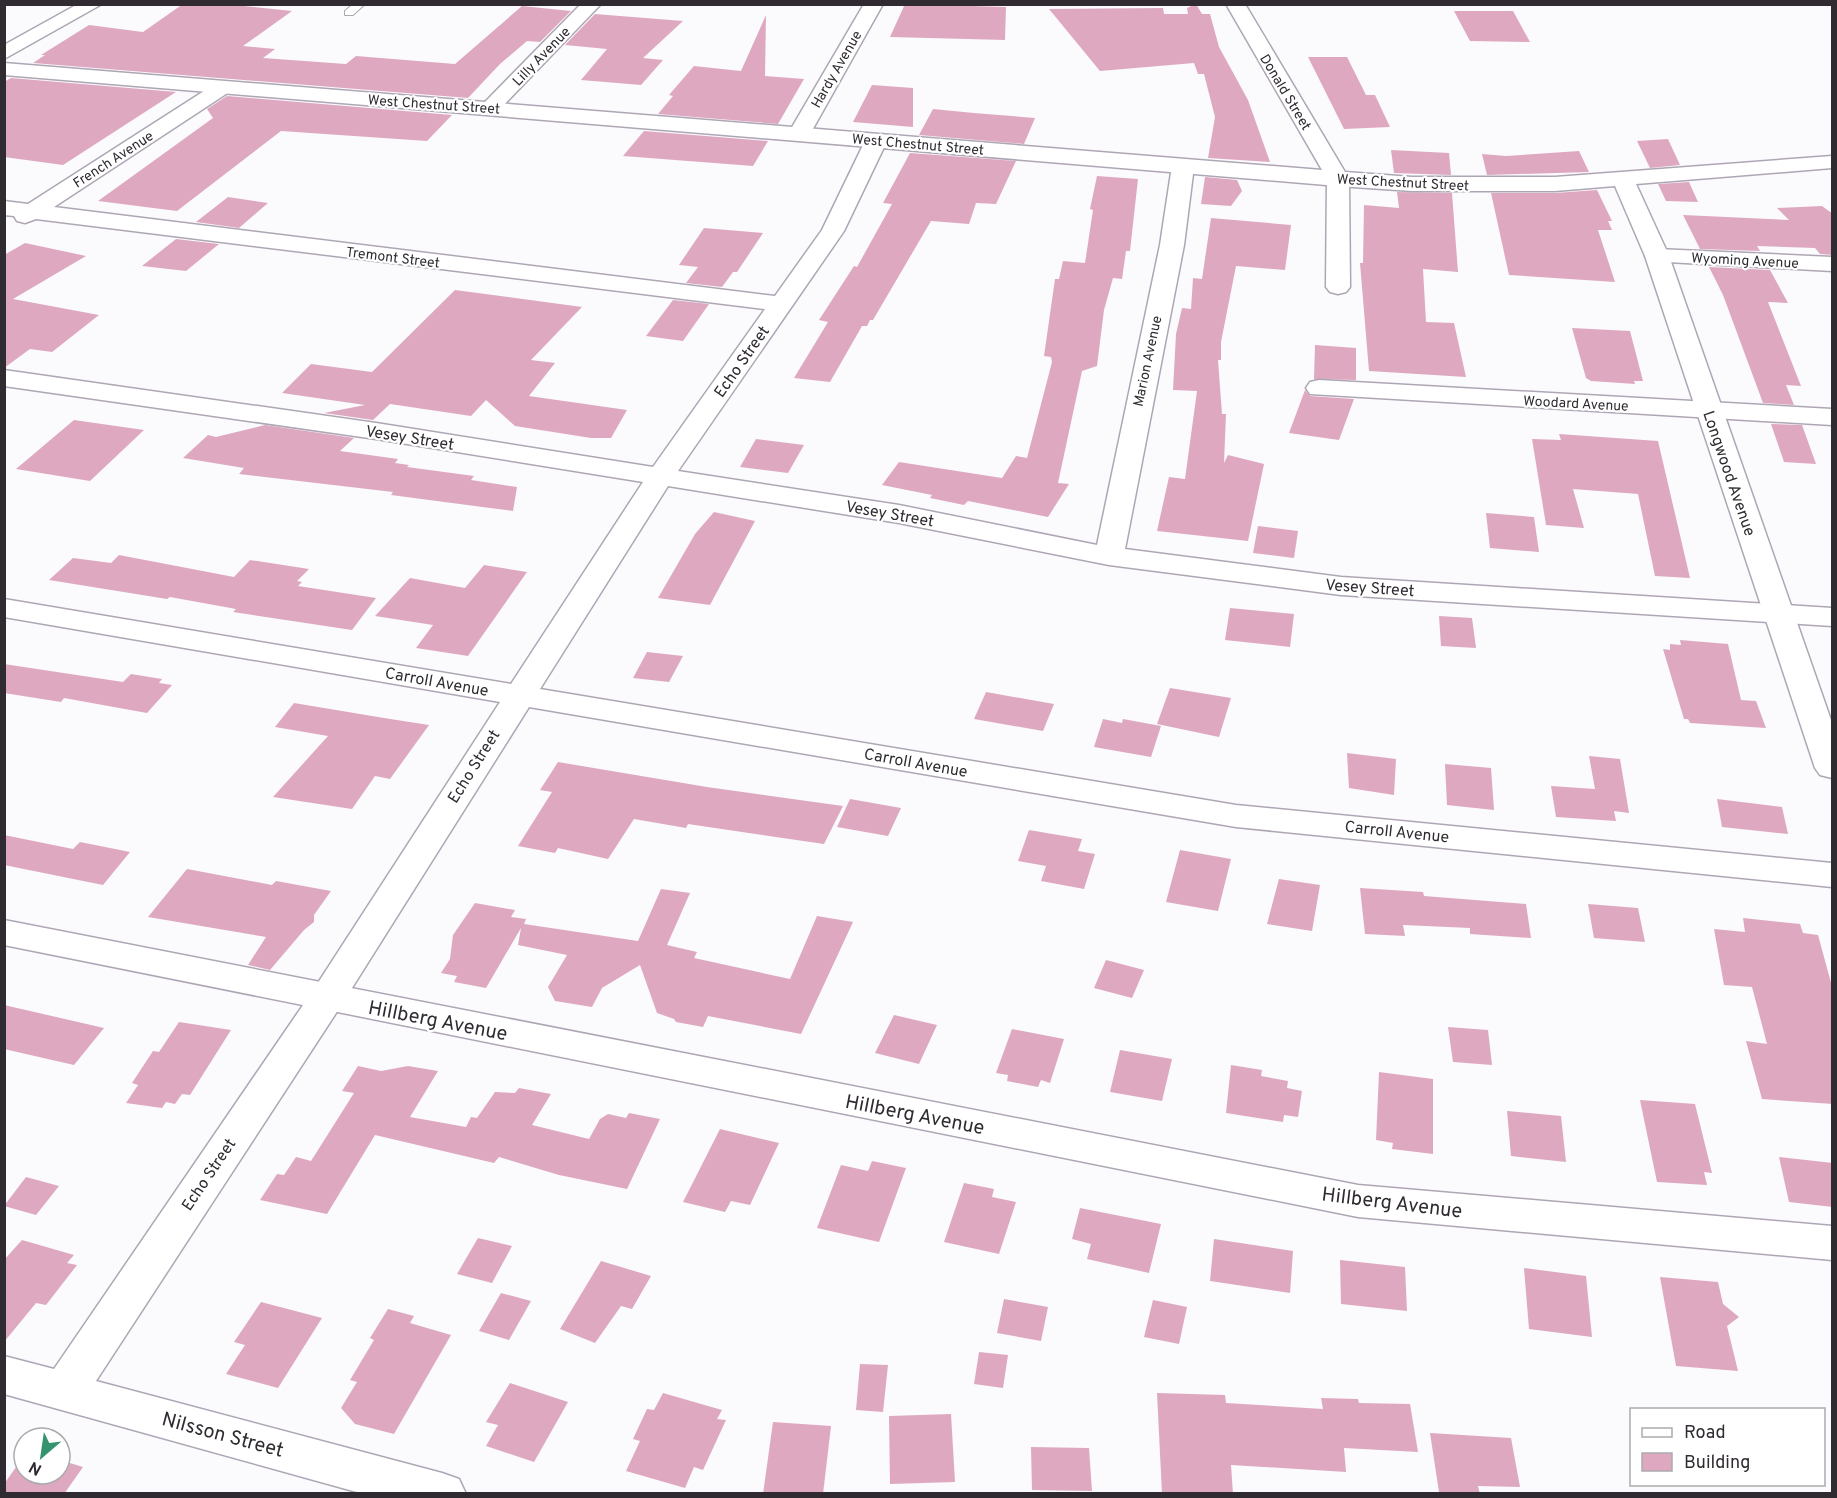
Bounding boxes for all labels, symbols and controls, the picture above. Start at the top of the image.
street label: Lilly Avenue [510,24,574,90]
street label: Hardy Avenue [808,28,866,112]
street label: Donald Street [1255,52,1314,134]
street label: West Chestnut Street [367,92,501,119]
street label: French Avenue [71,128,157,192]
street label: West Chestnut Street [851,131,985,160]
street label: West Chestnut Street [1336,172,1470,195]
street label: Tremont Street [345,244,441,273]
street label: Wyoming Avenue [1691,250,1799,273]
street label: Marion Avenue [1131,314,1166,408]
street label: Echo Street [711,322,775,402]
street label: Woodard Avenue [1523,393,1629,416]
street label: Longwood Avenue [1697,408,1759,539]
street label: Vesey Street [364,422,455,456]
street label: Vesey Street [844,497,935,533]
street label: Vesey Street [1325,576,1415,602]
street label: Carroll Avenue [383,664,490,702]
street label: Echo Street [444,727,505,808]
street label: Carroll Avenue [862,745,969,783]
street label: Carroll Avenue [1344,818,1450,848]
street label: Hillberg Avenue [366,996,509,1048]
street label: Hillberg Avenue [843,1090,986,1142]
street label: Echo Street [178,1135,241,1215]
street label: Hillberg Avenue [1320,1182,1464,1226]
street label: Nilsson Street [159,1407,286,1465]
legend [1630,1408,1825,1486]
text: Road [1684,1422,1726,1445]
north arrow [12,1426,72,1486]
text: Building [1684,1452,1750,1475]
text: N [26,1456,46,1479]

